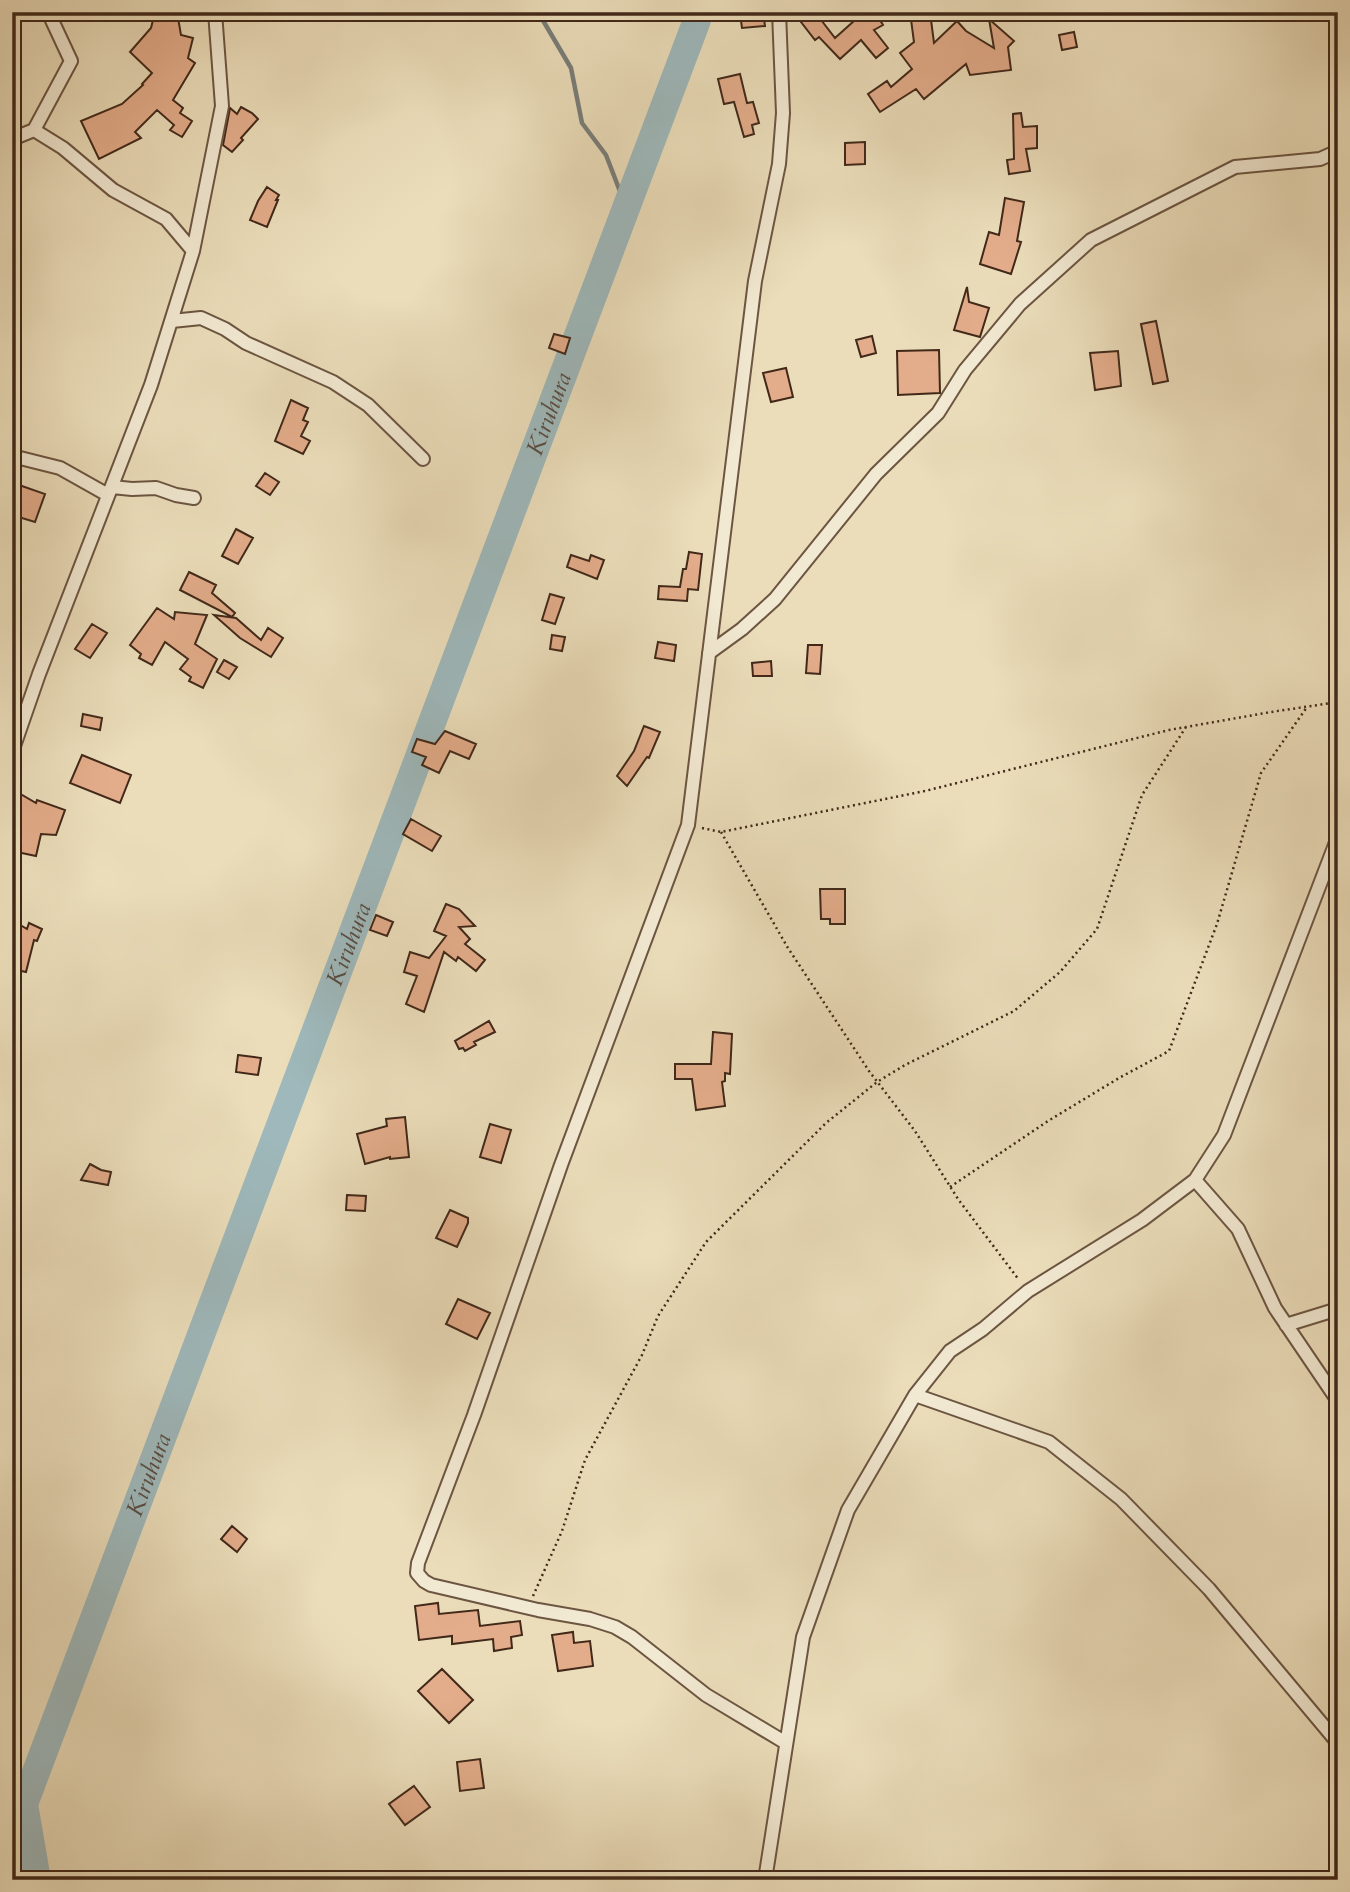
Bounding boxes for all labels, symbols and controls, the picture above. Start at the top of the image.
water label: Kiruhura [518,367,579,460]
water label: Kiruhura [318,898,379,991]
water label: Kiruhura [118,1428,179,1521]

